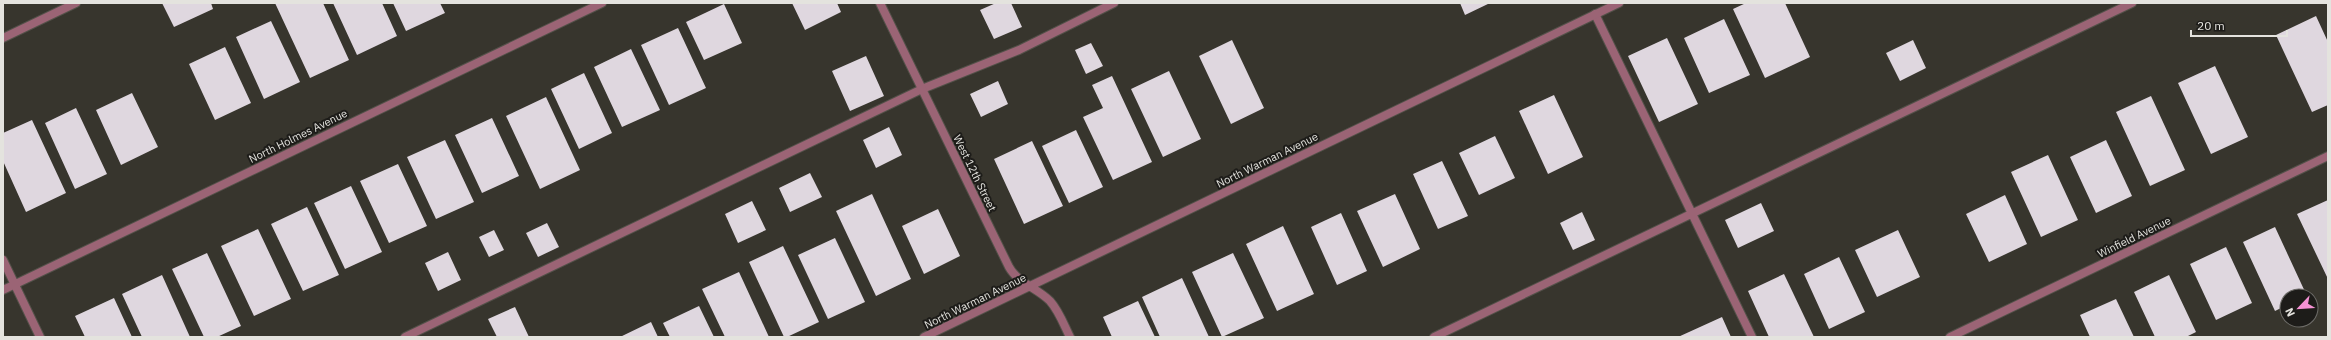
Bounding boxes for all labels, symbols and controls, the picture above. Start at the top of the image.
scale bar [2191,12,2287,38]
text: 20 m [2197,18,2225,33]
street label: North Holmes Avenue [246,106,350,166]
street label: North Warman Avenue [1214,129,1320,191]
street label: West 12th Street [950,132,1000,214]
street label: Winfield Avenue [2095,213,2173,261]
street label: North Warman Avenue [922,270,1028,332]
north arrow [2279,288,2319,328]
text: N [2282,306,2298,319]

